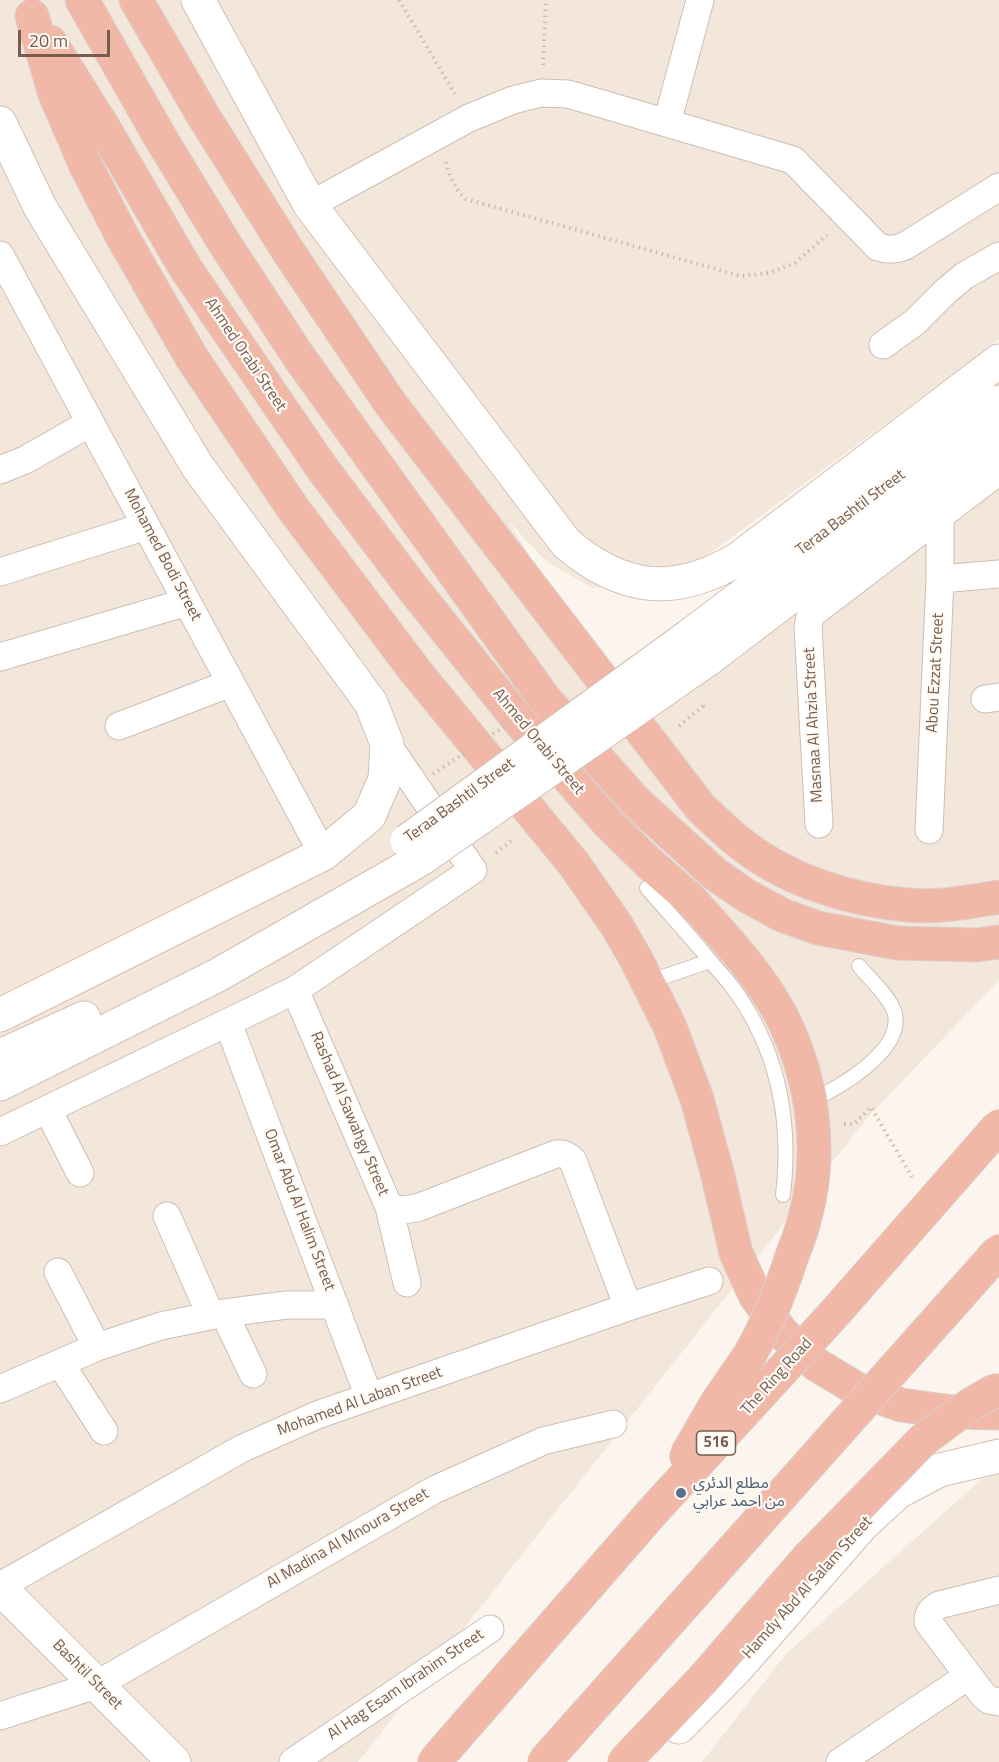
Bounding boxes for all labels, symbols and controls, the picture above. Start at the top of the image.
scale bar [21,18,112,56]
text: 20 m [29,27,68,54]
street label: Ahmed Orabi Street [200,295,290,415]
street label: Teraa Bashtil Street [793,466,909,560]
street label: Mohamed Bodi Street [119,486,205,624]
street label: Abou Ezzat Street [923,612,949,734]
street label: Masnaa Al Ahzia Street [800,647,828,803]
street label: Ahmed Orabi Street [488,685,588,799]
street label: Teraa Bashtil Street [401,755,519,847]
street label: Rashad Al Sawahgy Street [306,1029,392,1199]
street label: Omar Abd Al Halim Street [259,1126,339,1294]
street label: The Ring Road [737,1335,817,1419]
street label: Mohamed Al Laban Street [275,1363,445,1441]
road number: 516 [696,1431,736,1455]
place label: مطلع الدئري من احمد عرابي [693,1474,785,1512]
street label: Al Madina Al Mnoura Street [263,1485,433,1593]
marker: مطلع الدئري من احمد عرابي [674,1486,688,1500]
street label: Hamdy Abd Al Salam Street [739,1513,877,1663]
street label: Al Hag Esam Ibrahim Street [324,1625,488,1745]
street label: Bashtil Street [48,1636,126,1714]

